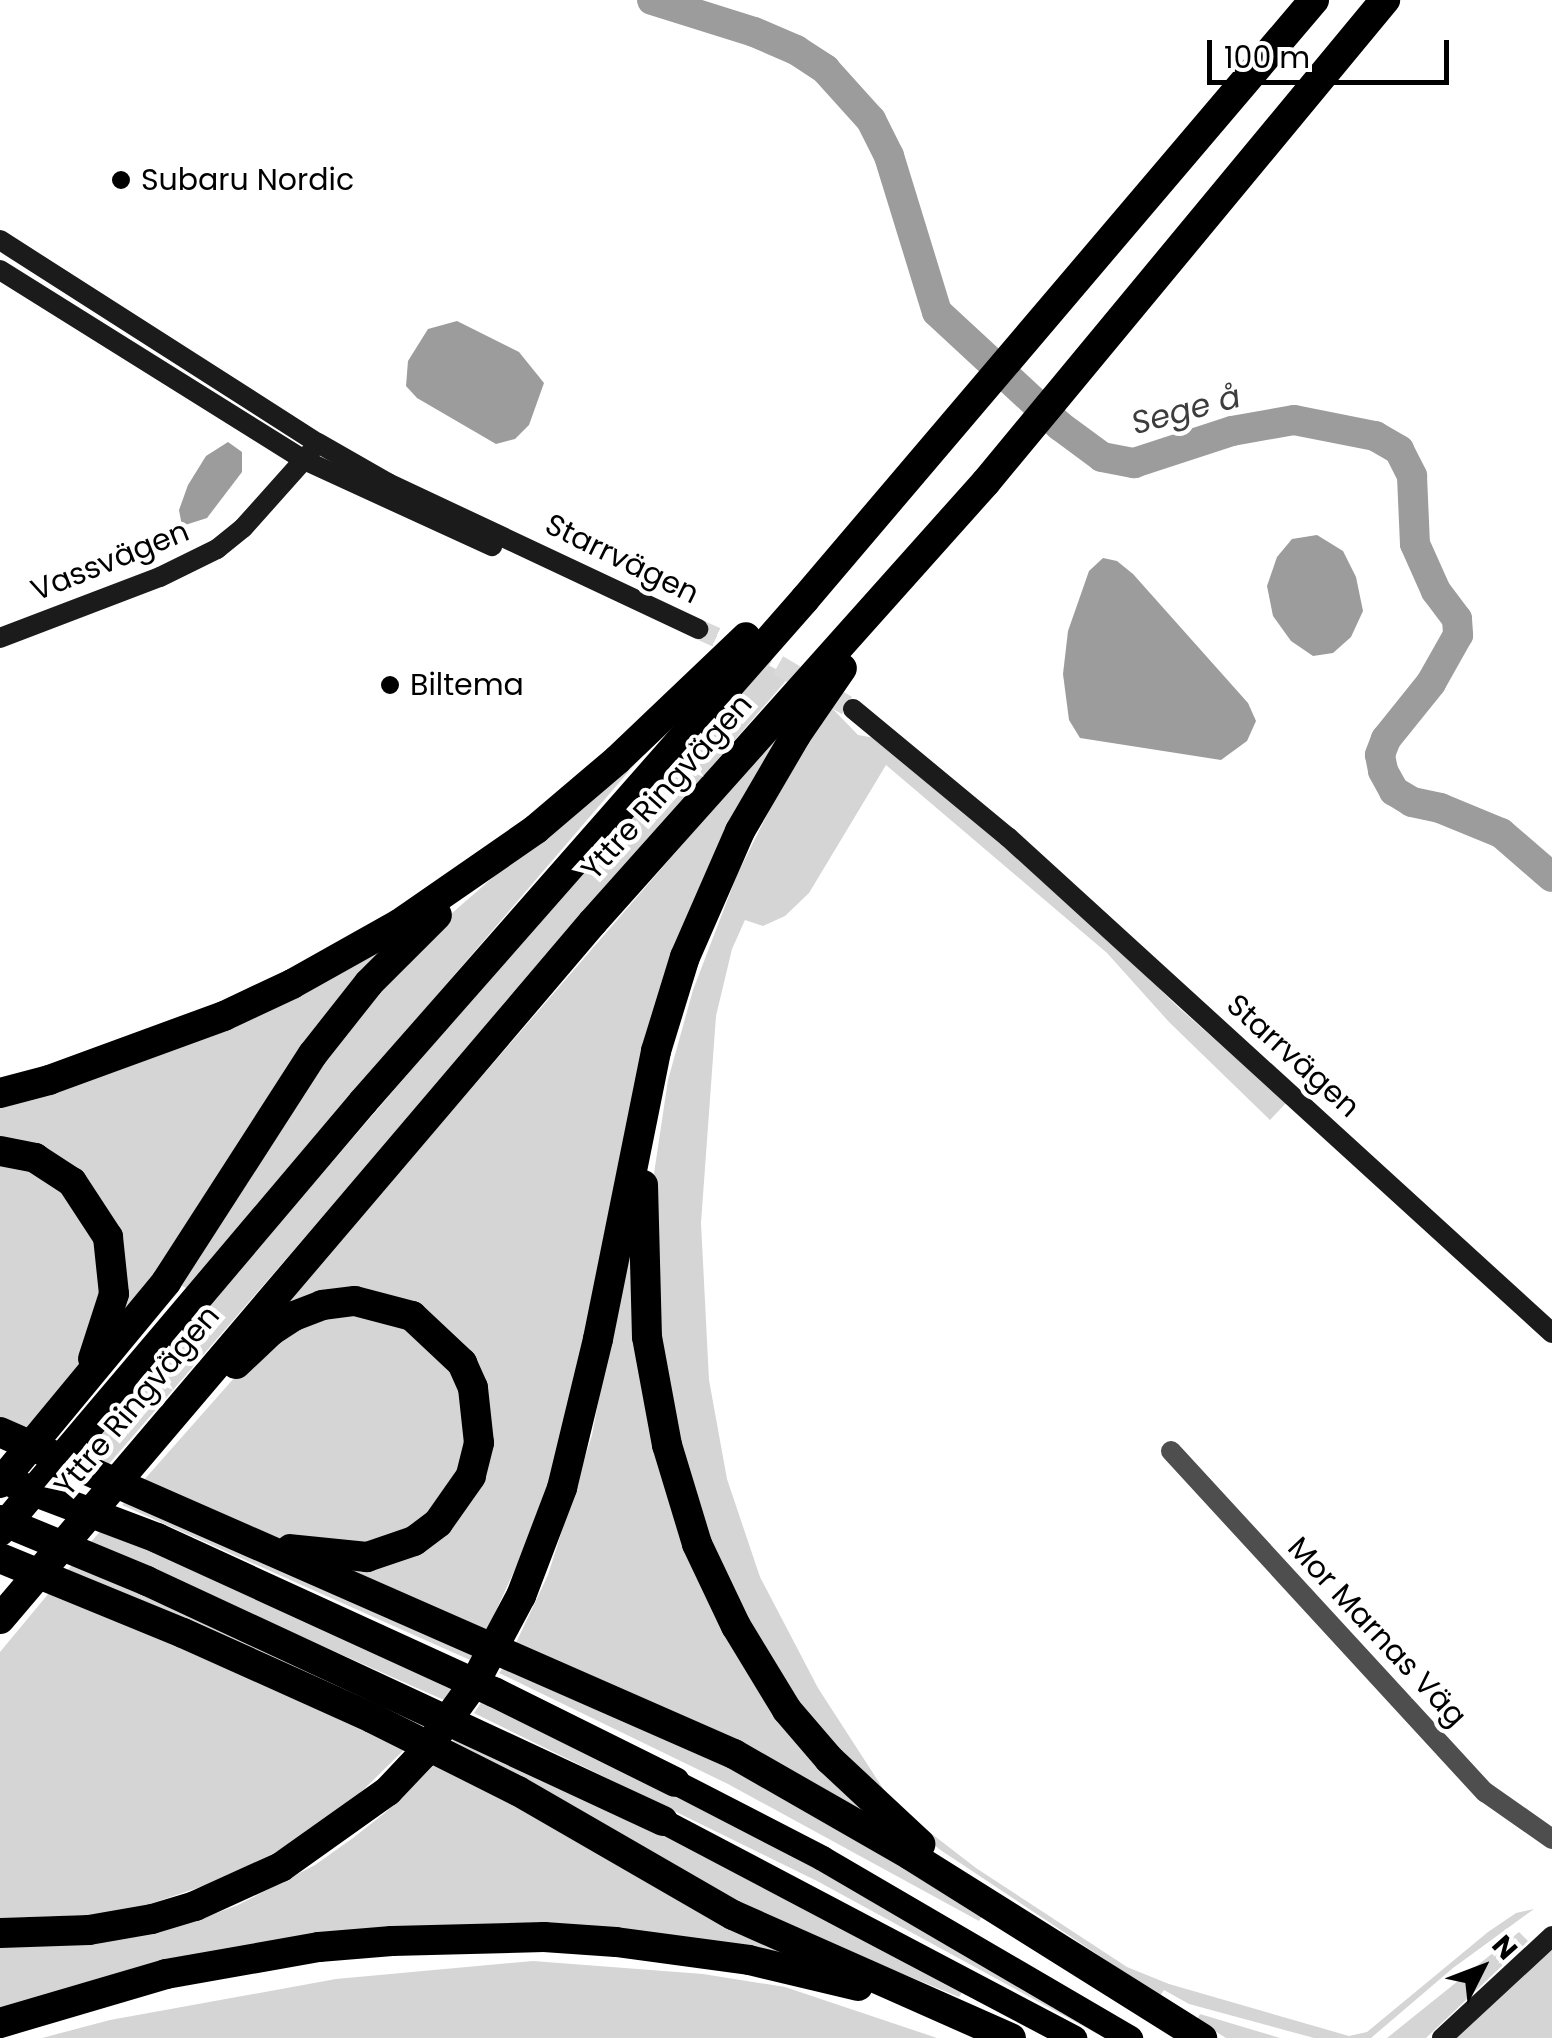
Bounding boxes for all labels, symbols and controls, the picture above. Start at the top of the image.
scale bar [1212,20,1454,82]
text: 100 m [1224,36,1310,79]
place label: Subaru Nordic [141,162,354,198]
marker: Subaru Nordic [110,169,132,191]
water label: Sege å [1127,377,1245,443]
street label: Starrvägen [539,506,705,612]
street label: Vassvägen [26,513,194,609]
place label: Biltema [410,667,524,703]
marker: Biltema [379,674,401,696]
street label: Yttre Ringvägen [574,687,760,887]
street label: Starrvägen [1219,987,1367,1125]
street label: Yttre Ringvägen [47,1298,227,1504]
street label: Mor Marnas Väg [1280,1530,1474,1734]
north arrow [1432,1918,1532,2018]
text: N [1483,1927,1526,1968]

